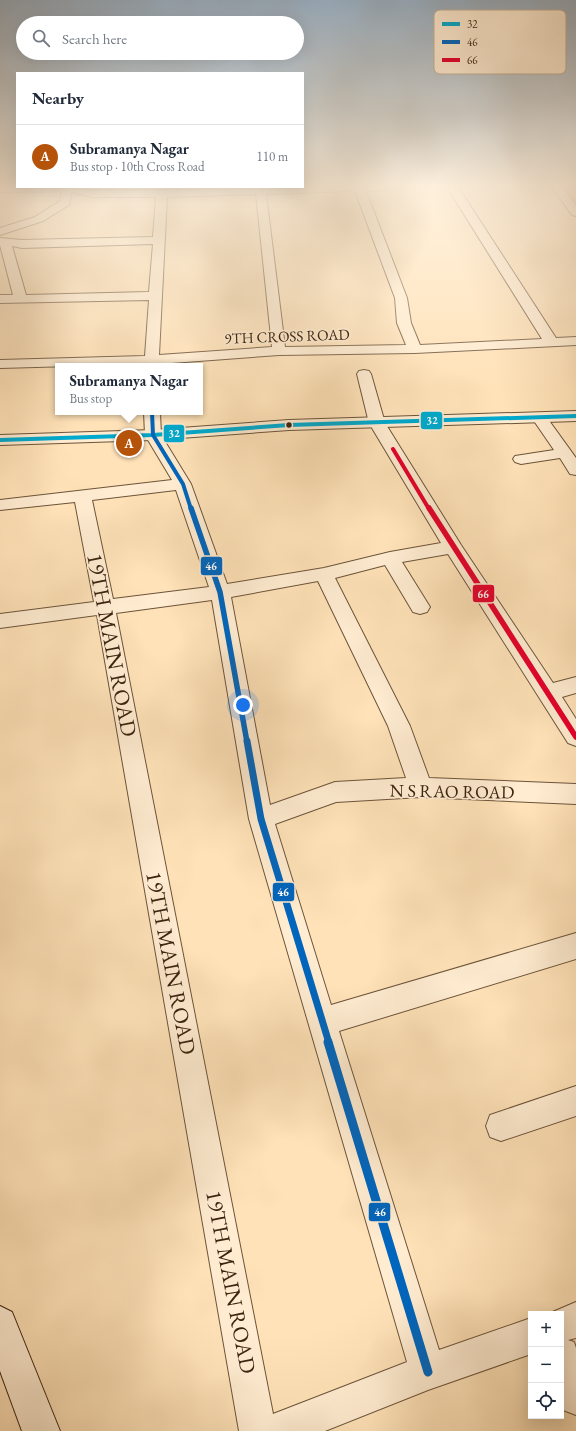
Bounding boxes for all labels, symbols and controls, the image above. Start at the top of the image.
legend [434,10,566,74]
search box [16,16,304,60]
text: 32 [467,17,478,31]
icon: search [30,27,52,49]
text: Search here [62,29,127,48]
text: 46 [467,35,478,49]
text: 66 [467,53,478,67]
text: Nearby [32,87,84,109]
text: Subramanya Nagar [70,139,189,158]
text: A [40,148,50,165]
text: 110 m [257,148,288,165]
text: Bus stop · 10th Cross Road [70,158,205,175]
street label: 9TH CROSS ROAD [224,324,350,348]
popup [55,363,203,415]
text: Subramanya Nagar [69,371,189,390]
text: Bus stop [69,390,112,407]
line badge: 32 [420,411,443,430]
text: 32 [426,413,438,427]
unlabelled marker [284,420,294,430]
line badge: 32 [163,424,185,443]
text: 32 [168,426,180,440]
pin: A [116,428,142,458]
street label: 19TH MAIN ROAD [80,551,144,739]
line badge: 46 [200,556,223,576]
text: 46 [205,559,217,573]
line badge: 66 [472,584,495,603]
text: 66 [477,587,489,601]
your location [233,695,253,715]
street label: N S RAO ROAD [389,778,515,804]
street label: 19TH MAIN ROAD [139,869,203,1057]
line badge: 46 [272,882,295,902]
text: 46 [277,885,289,899]
street label: 19TH MAIN ROAD [199,1188,263,1376]
line badge: 46 [368,1202,391,1222]
text: 46 [374,1205,386,1219]
map controls [528,1311,564,1419]
button: + [528,1311,564,1347]
button: − [528,1347,564,1383]
button: locate [528,1383,564,1419]

